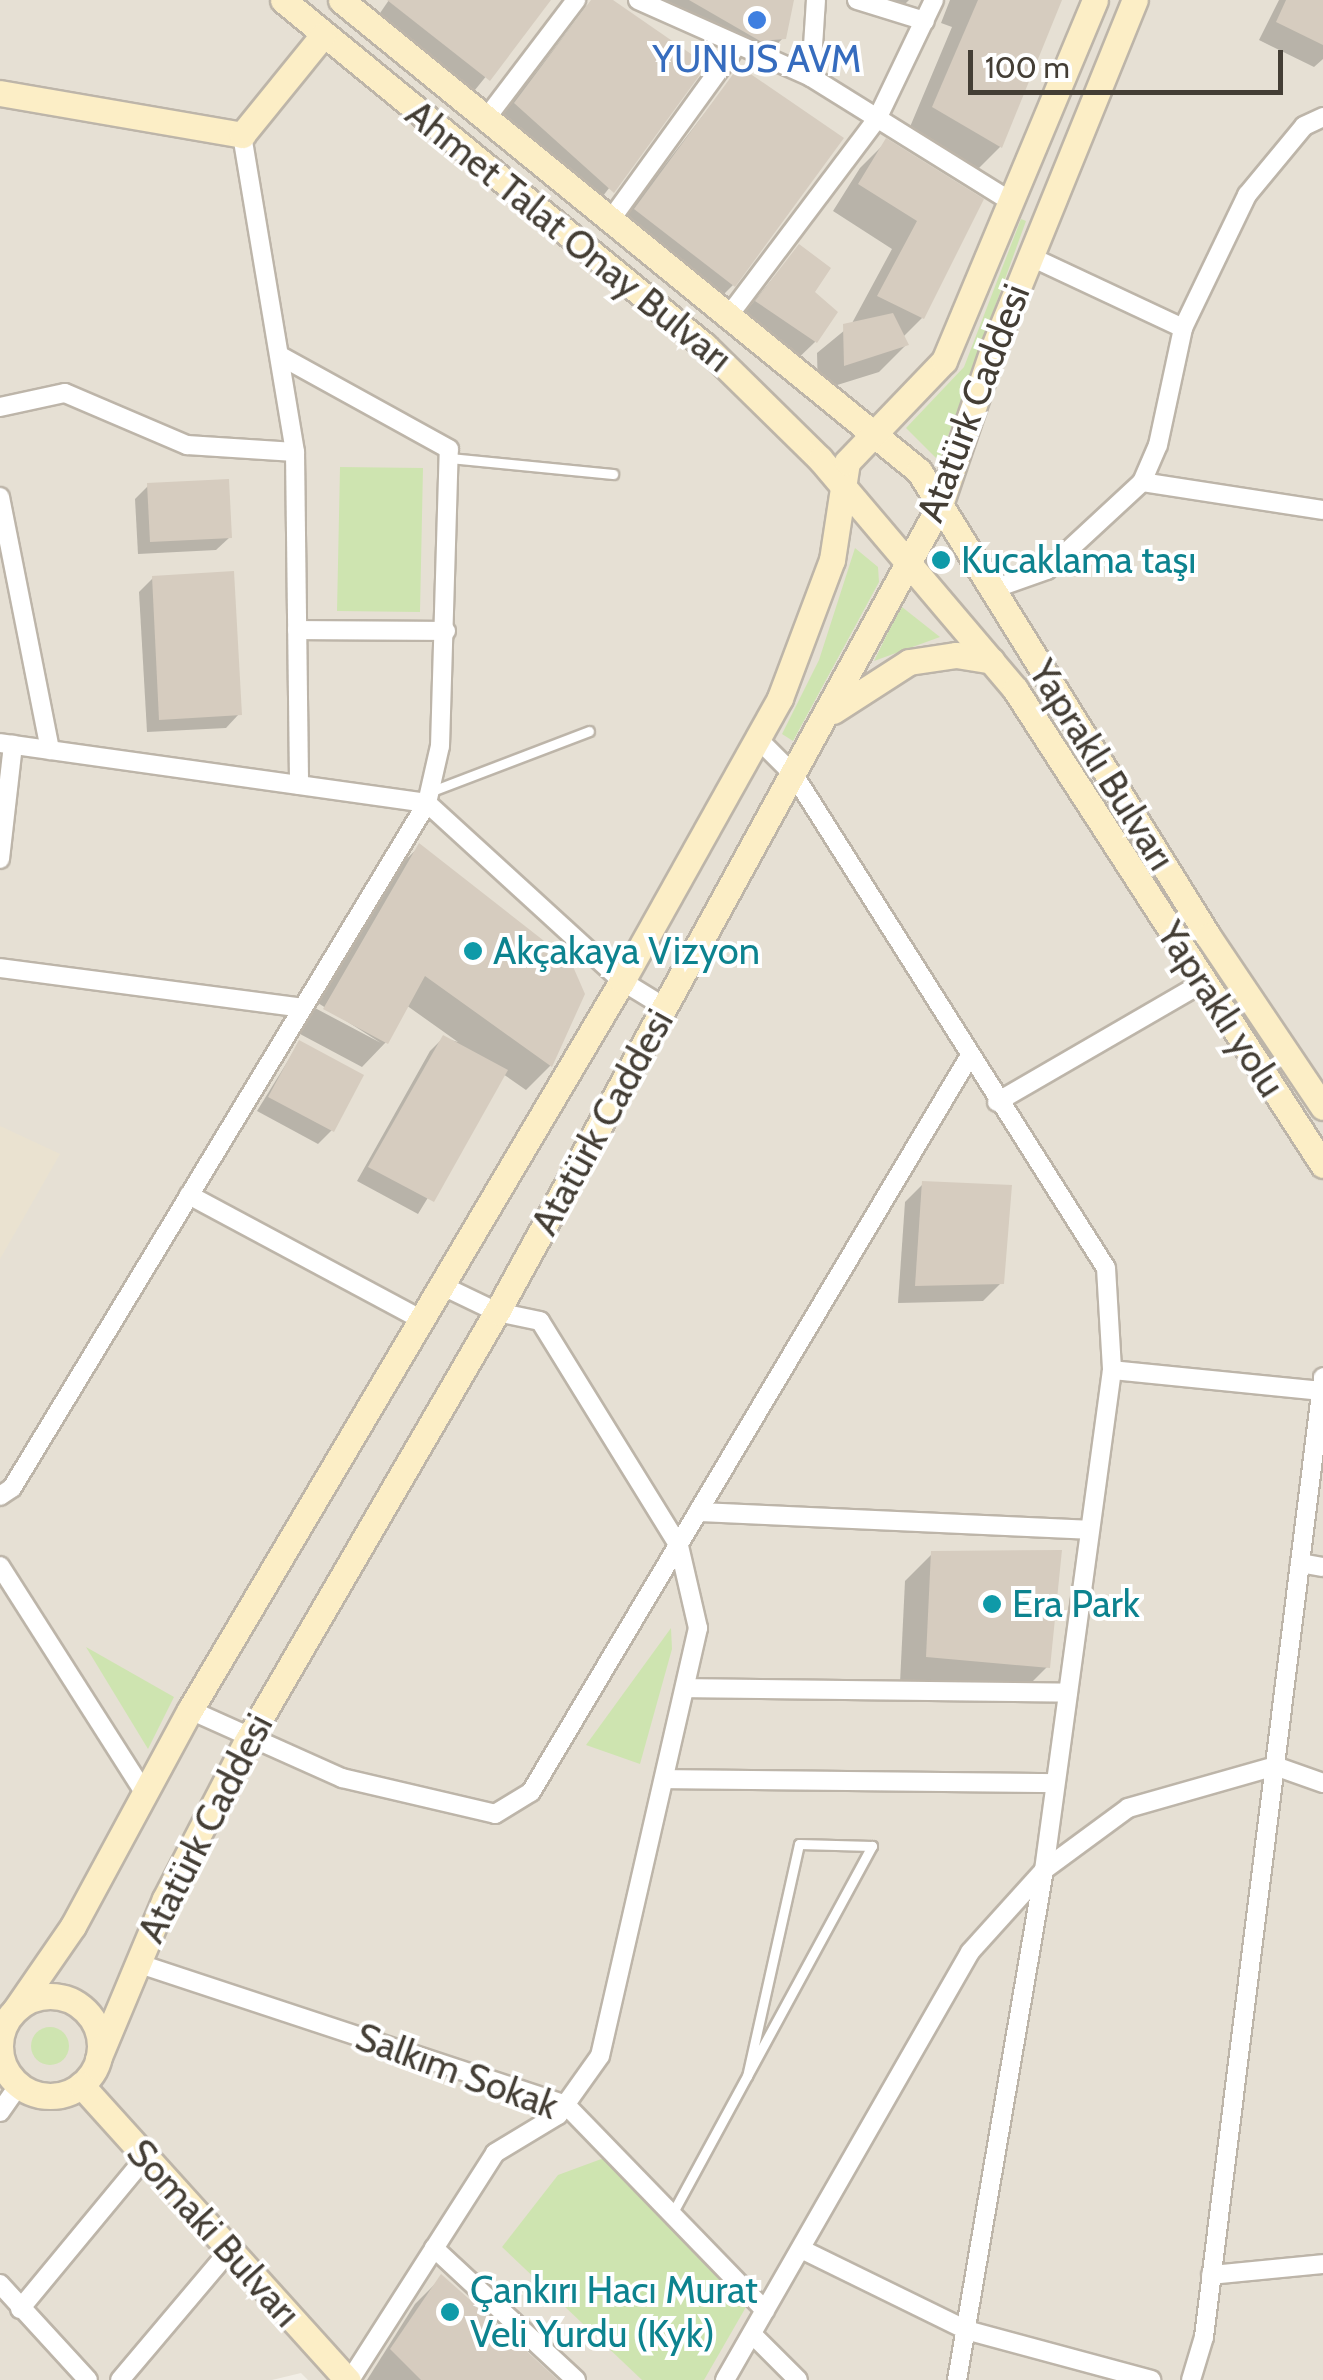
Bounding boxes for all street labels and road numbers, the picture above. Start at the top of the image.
street label: Ahmet Talat Onay Bulvarı [397,91,741,381]
street label: Atatürk Caddesi [907,278,1039,528]
street label: Yapraklı Bulvarı [1019,652,1185,878]
street label: Yapraklı yolu [1148,913,1294,1105]
street label: Atatürk Caddesi [521,1001,683,1243]
street label: Atatürk Caddesi [128,1706,282,1950]
street label: Salkım Sokak [350,2013,564,2129]
street label: Somaki Bulvarı [118,2130,310,2336]

